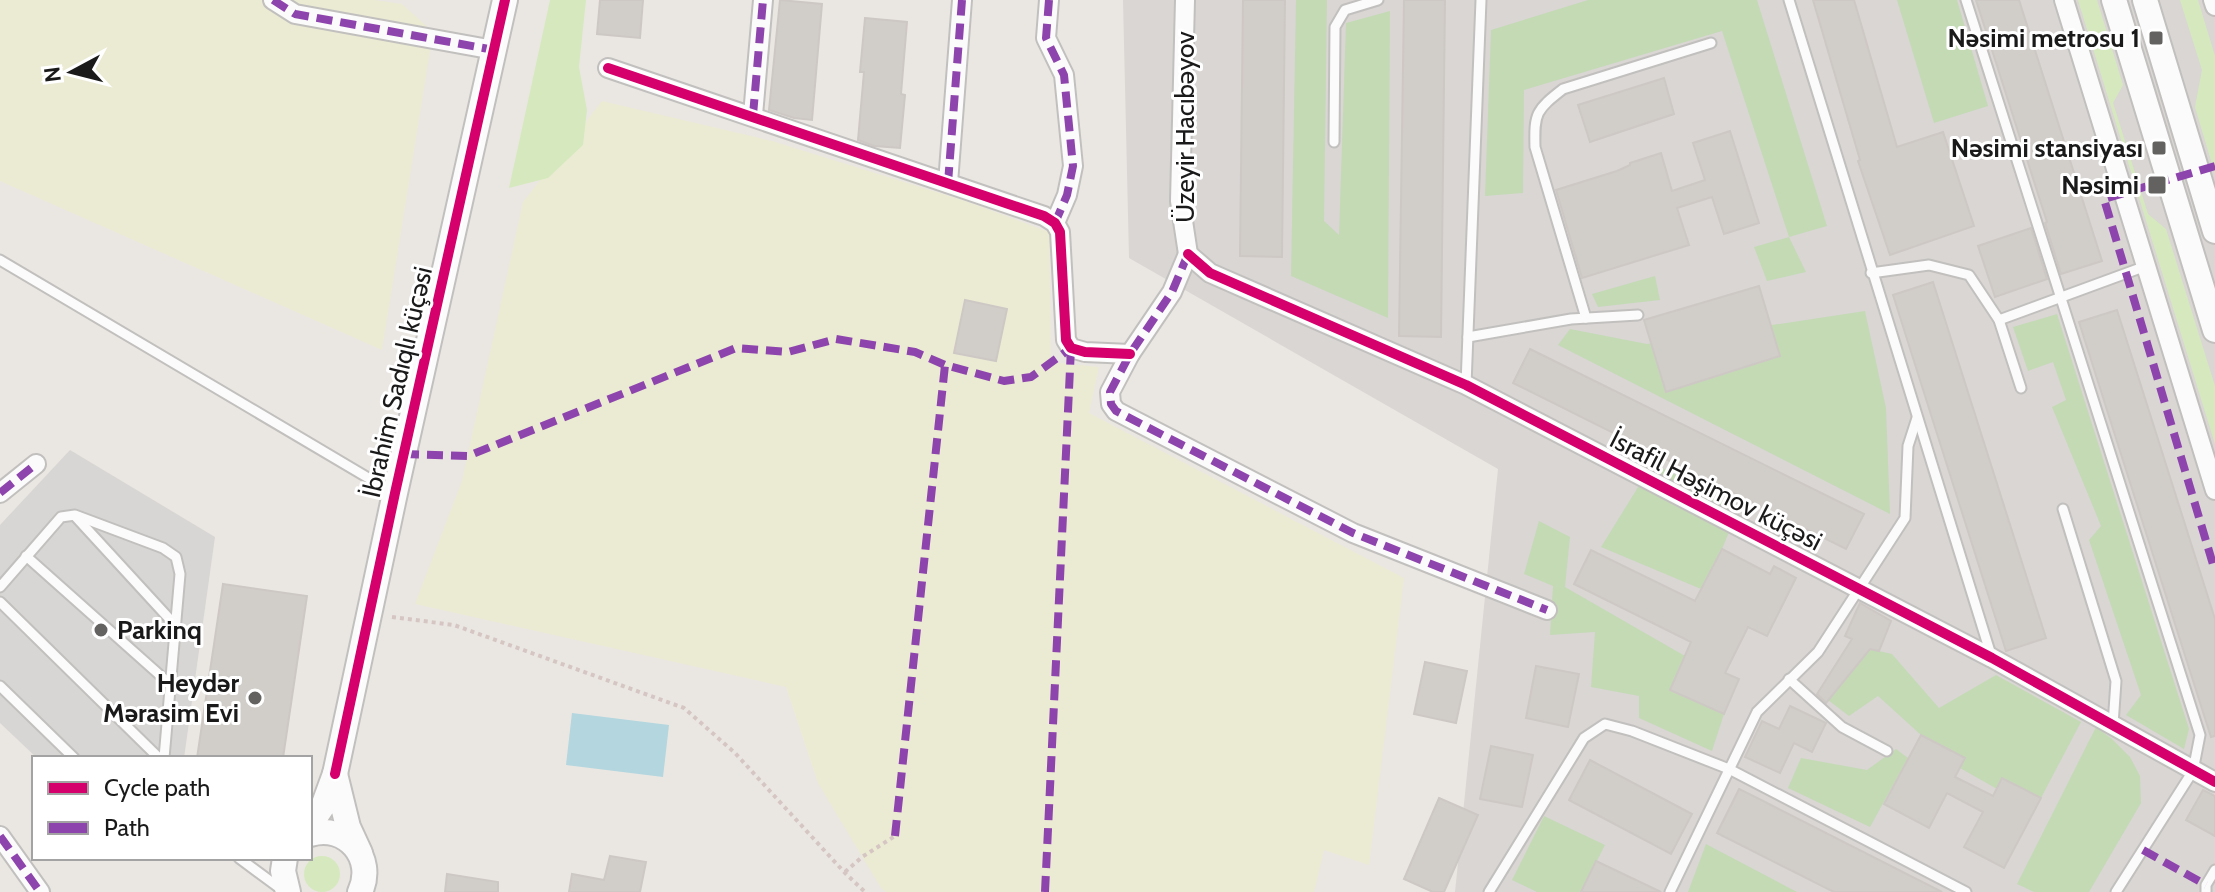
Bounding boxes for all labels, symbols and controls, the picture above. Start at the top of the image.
place label: Nəsimi metrosu 1 [1947,22,2140,54]
marker: Nəsimi metrosu 1 [2147,29,2165,47]
street label: Üzeyir Hacıbəyov [1169,31,1201,223]
north arrow [32,32,112,112]
text: N [38,65,67,84]
place label: Nəsimi stansiyası [1951,132,2143,164]
marker: Nəsimi stansiyası [2150,139,2168,157]
place label: Nəsimi [2061,169,2139,201]
marker: Nəsimi [2146,174,2168,196]
street label: İbrahim Sadıqlı küçəsi [355,263,439,501]
street label: İsrafil Həşimov küçəsi [1604,423,1828,557]
place label: Parkinq [117,614,202,646]
marker: Parkinq [92,621,110,639]
place label: Heydər Mərasim Evi [103,667,239,729]
marker: Heydər Mərasim Evi [246,689,264,707]
legend [32,756,312,860]
text: Cycle path [104,773,210,802]
text: Path [104,813,150,842]

